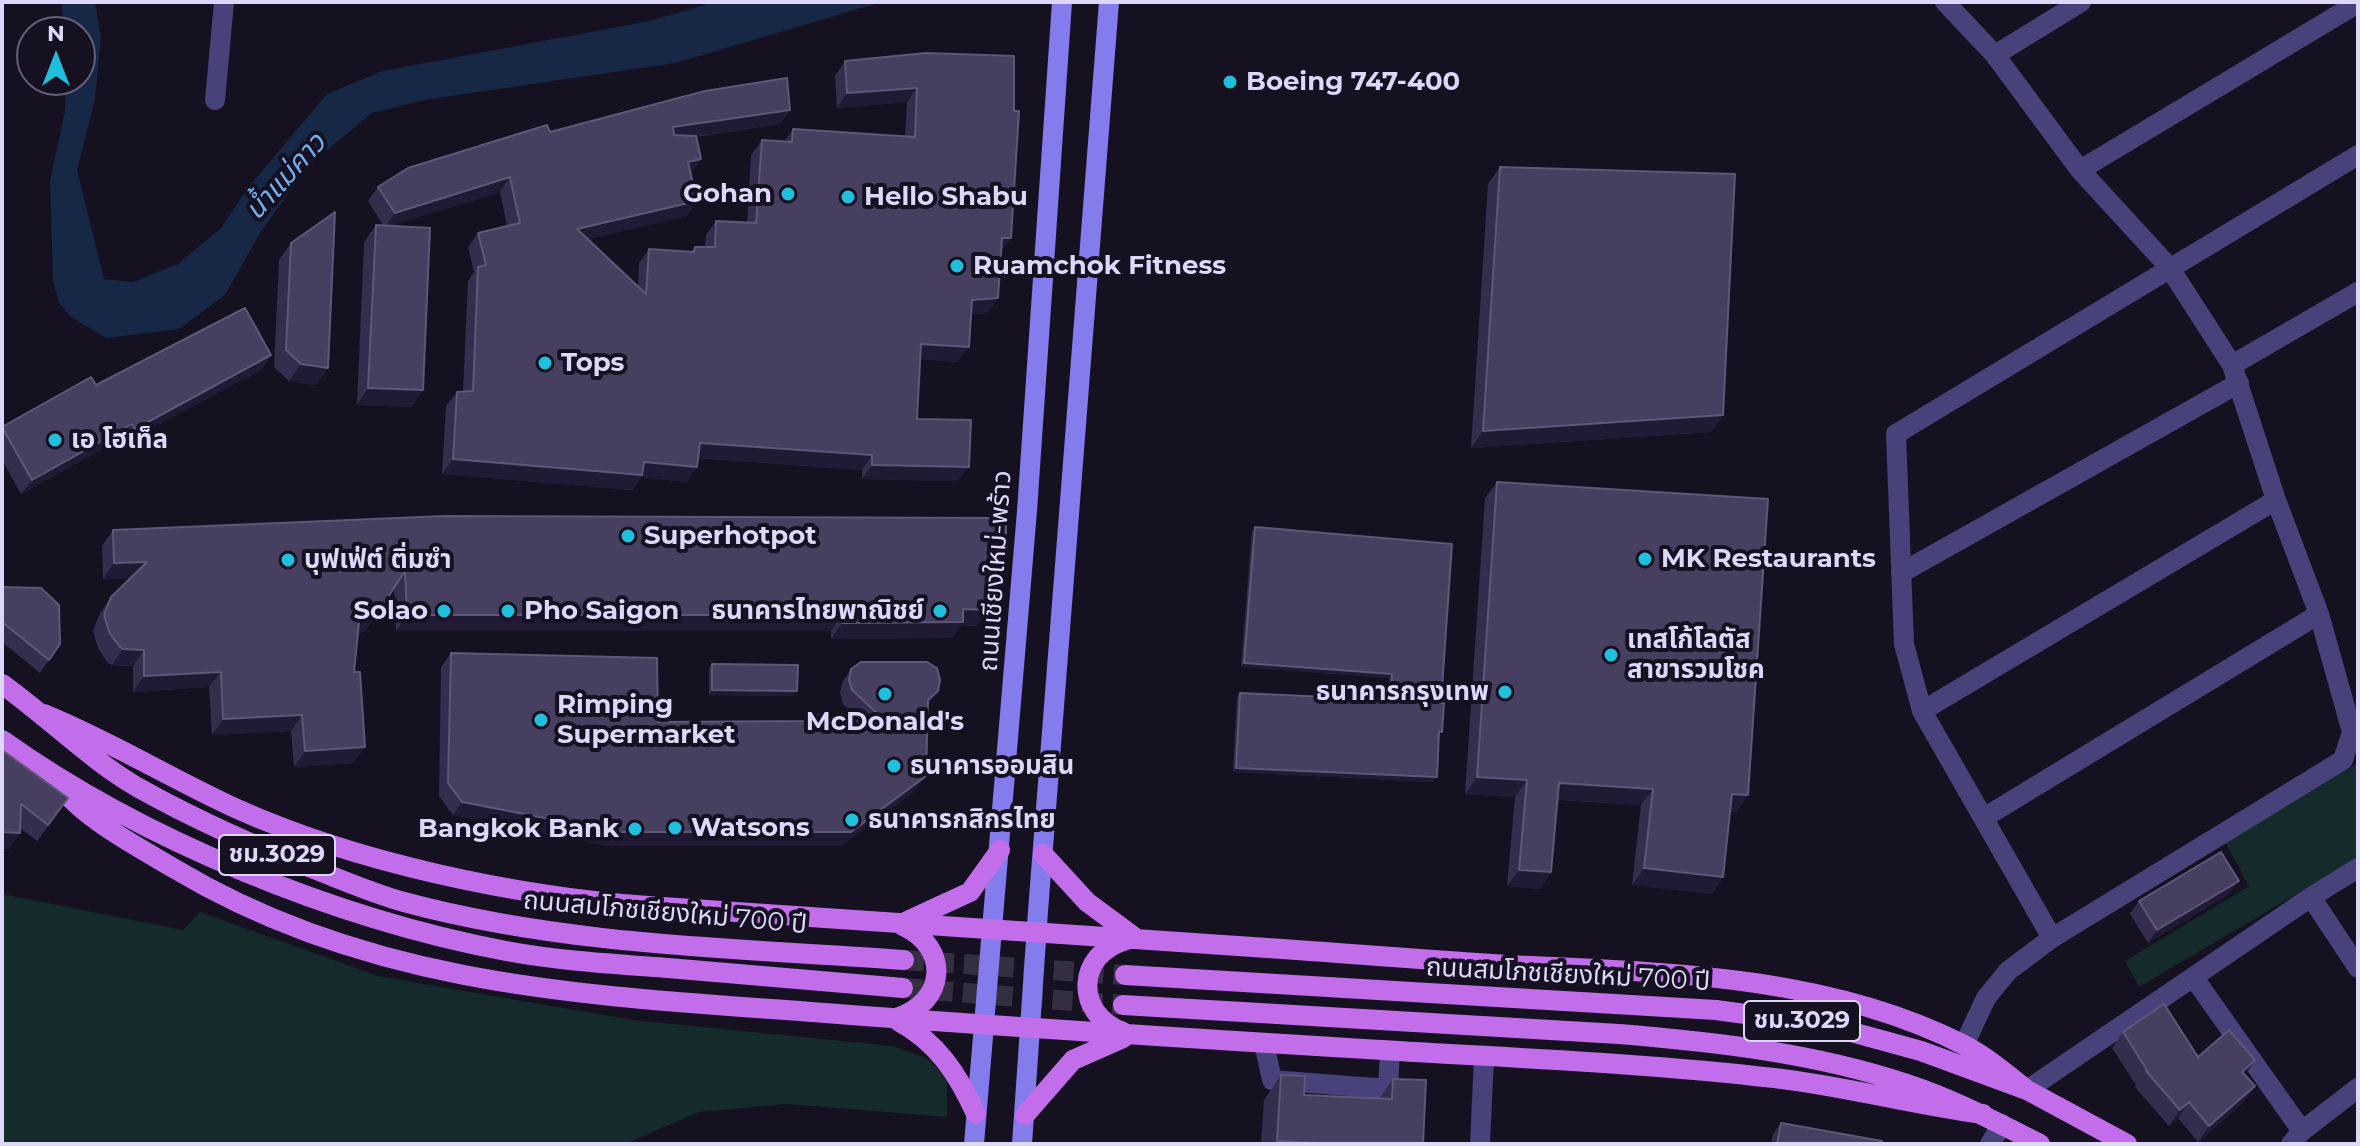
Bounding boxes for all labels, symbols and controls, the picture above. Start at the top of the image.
north arrow [16,16,96,96]
text: N [47,20,65,47]
place label: Boeing 747-400 [1246,66,1460,98]
marker: Boeing 747-400 [1221,73,1239,91]
water label: น้ำแม่คาว [239,127,333,227]
place label: Gohan [683,178,772,210]
place label: Hello Shabu [864,181,1028,213]
marker: Gohan [779,185,797,203]
marker: Hello Shabu [839,188,857,206]
place label: Ruamchok Fitness [973,250,1226,282]
marker: Ruamchok Fitness [948,257,966,275]
place label: Tops [561,347,624,379]
marker: Tops [536,354,554,372]
place label: เอ โฮเท็ล [71,424,168,456]
marker: เอ โฮเท็ล [46,431,64,449]
street label: ถนนเชียงใหม่-พร้าว [973,469,1019,673]
place label: Superhotpot [644,520,817,552]
marker: Superhotpot [619,527,637,545]
place label: MK Restaurants [1661,543,1876,575]
place label: บุฟเฟ่ต์ ติ่มซำ [304,544,451,576]
marker: MK Restaurants [1636,550,1654,568]
marker: บุฟเฟ่ต์ ติ่มซำ [279,551,297,569]
place label: Solao [353,595,428,627]
place label: Pho Saigon [524,595,679,627]
place label: ธนาคารไทยพาณิชย์ [712,595,924,627]
marker: Solao [435,602,453,620]
marker: Pho Saigon [499,602,517,620]
marker: ธนาคารไทยพาณิชย์ [931,602,949,620]
place label: เทสโก้โลตัส สาขารวมโชค [1627,624,1765,686]
marker: เทสโก้โลตัส สาขารวมโชค [1602,646,1620,664]
place label: ธนาคารกรุงเทพ [1316,676,1489,708]
marker: ธนาคารกรุงเทพ [1496,683,1514,701]
marker: McDonald's [876,685,894,703]
place label: Rimping Supermarket [557,689,735,750]
place label: McDonald's [806,706,964,738]
marker: Rimping Supermarket [532,711,550,729]
place label: ธนาคารออมสิน [910,750,1074,782]
marker: ธนาคารออมสิน [885,757,903,775]
place label: ธนาคารกสิกรไทย [868,804,1056,836]
marker: ธนาคารกสิกรไทย [843,811,861,829]
place label: Watsons [691,812,810,844]
place label: Bangkok Bank [418,813,619,845]
marker: Watsons [666,819,684,837]
marker: Bangkok Bank [626,820,644,838]
road number: ชม.3029 [219,835,335,875]
street label: ถนนสมโภชเชียงใหม่ 700 ปี [522,885,808,941]
street label: ถนนสมโภชเชียงใหม่ 700 ปี [1425,952,1711,998]
road number: ชม.3029 [1744,1001,1860,1041]

